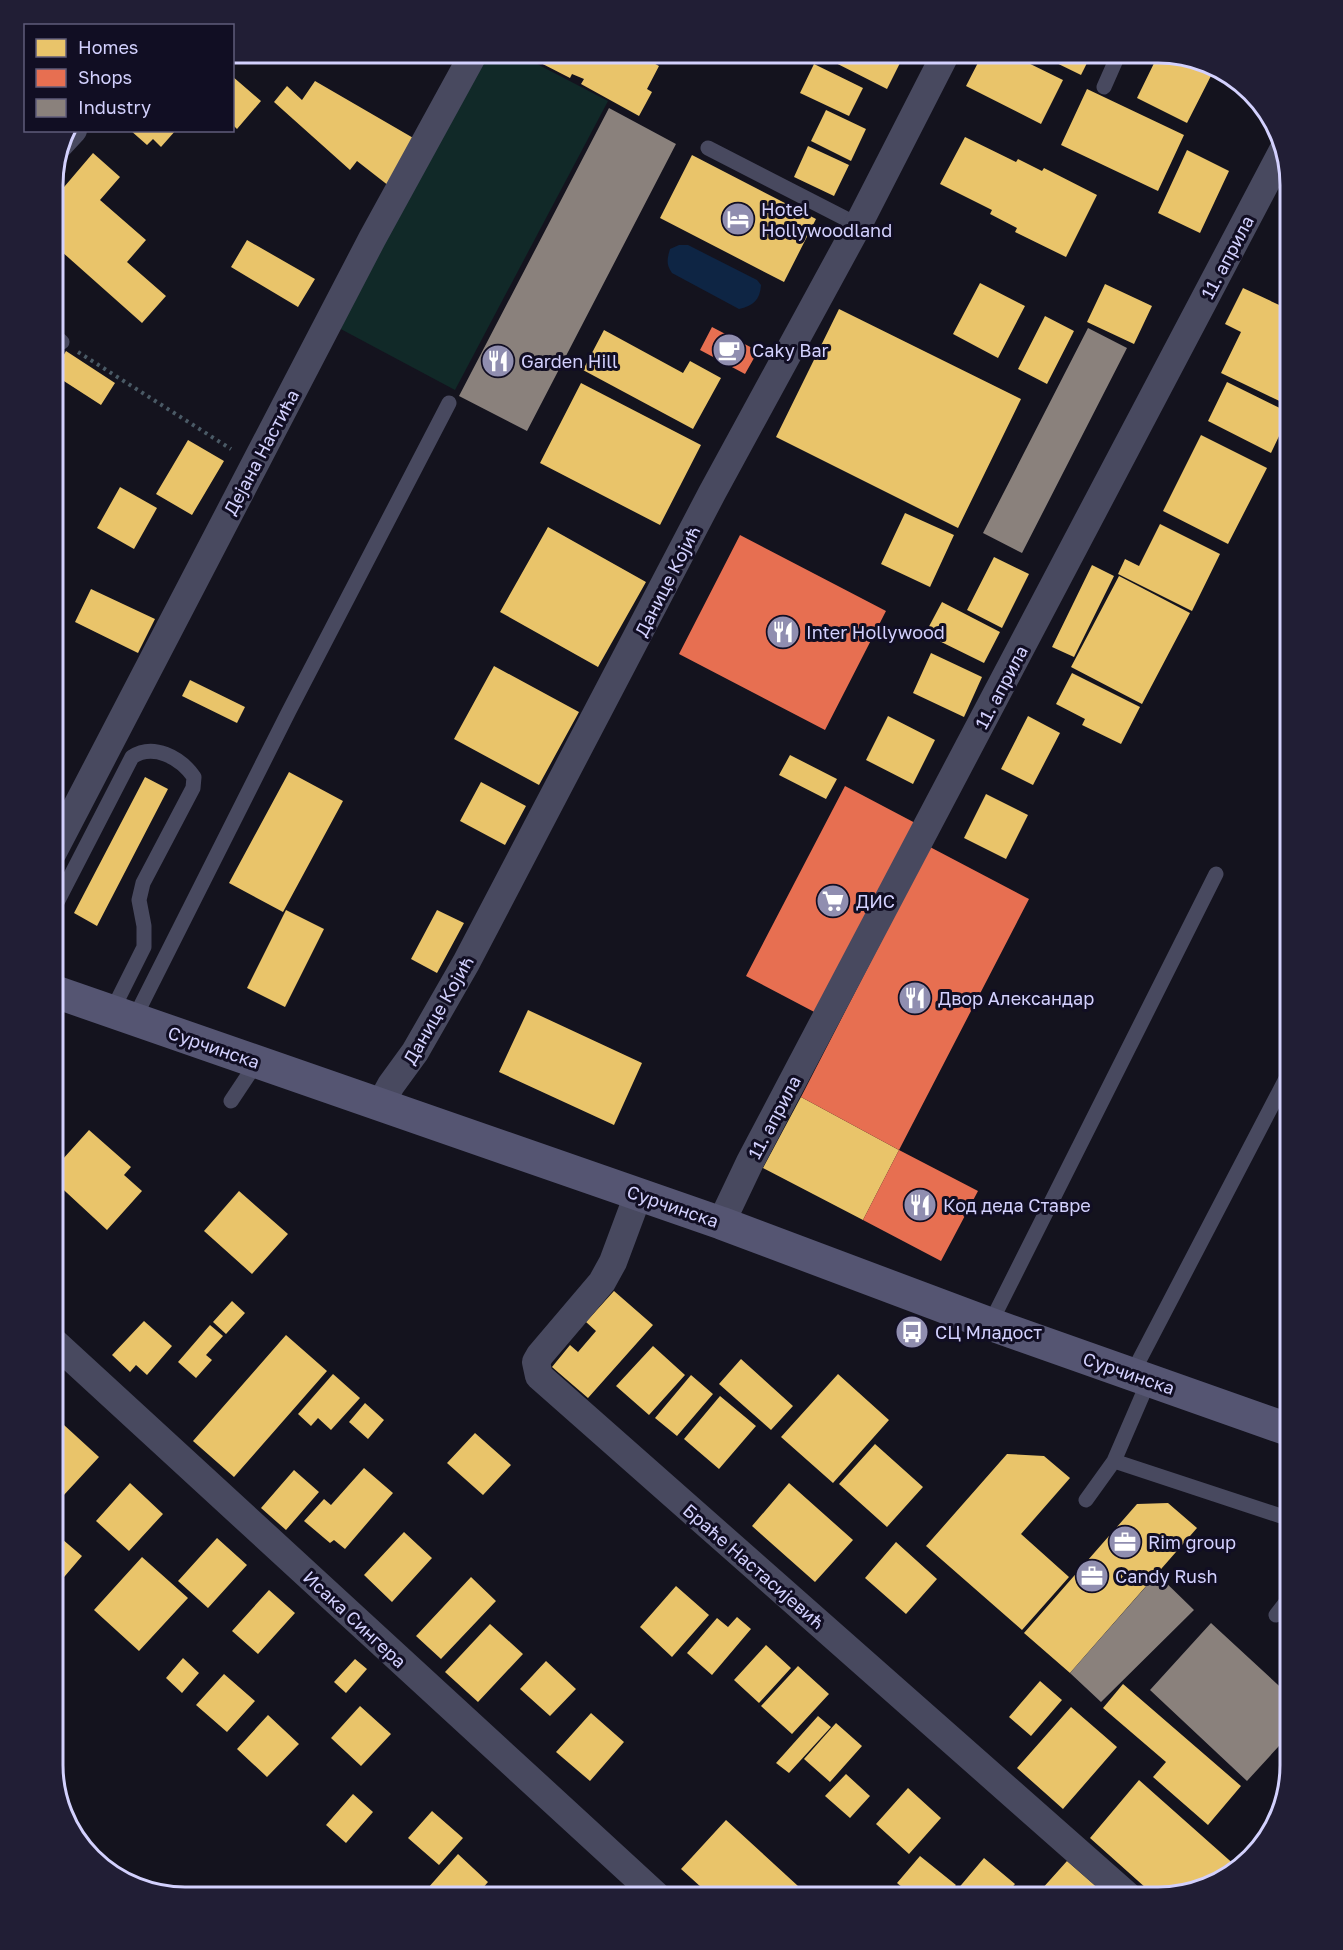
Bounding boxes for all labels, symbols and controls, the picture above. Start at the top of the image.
legend [24,24,234,132]
text: Homes [78,36,138,58]
text: Shops [78,66,132,88]
text: Industry [78,96,151,118]
place label: Hotel Hollywoodland [761,198,892,241]
hotel icon: Hotel Hollywoodland [720,201,756,237]
street label: 11. априла [1196,212,1258,302]
cafe icon: Caky Bar [711,332,747,368]
place label: Caky Bar [752,339,829,361]
restaurant icon: Garden Hill [480,343,516,379]
place label: Garden Hill [521,350,618,372]
street label: Дејана Настића [219,386,303,518]
street label: Данице Којић [630,522,704,640]
restaurant icon: Inter Hollywood [765,614,801,650]
place label: Inter Hollywood [806,621,945,643]
street label: 11. априла [970,642,1032,732]
supermarket icon: ДИС [815,883,851,919]
place label: ДИС [856,890,895,912]
street label: Данице Којић [398,952,478,1068]
restaurant icon: Двор Александар [897,980,933,1016]
place label: Двор Александар [938,987,1094,1009]
street label: Сурчинска [165,1021,263,1073]
street label: 11. априла [743,1072,805,1162]
street label: Сурчинска [624,1180,722,1232]
restaurant icon: Код деда Ставре [902,1187,938,1223]
place label: Код деда Ставре [943,1194,1091,1216]
bus stop icon: СЦ Младост [894,1314,930,1350]
place label: СЦ Младост [935,1321,1042,1343]
street label: Сурчинска [1080,1347,1178,1399]
street label: Браће Настасијевић [679,1499,829,1633]
office icon: Rim group [1107,1524,1143,1560]
place label: Rim group [1148,1531,1236,1553]
office icon: Candy Rush [1074,1558,1110,1594]
place label: Candy Rush [1115,1565,1218,1587]
street label: Исака Сингера [299,1566,411,1672]

